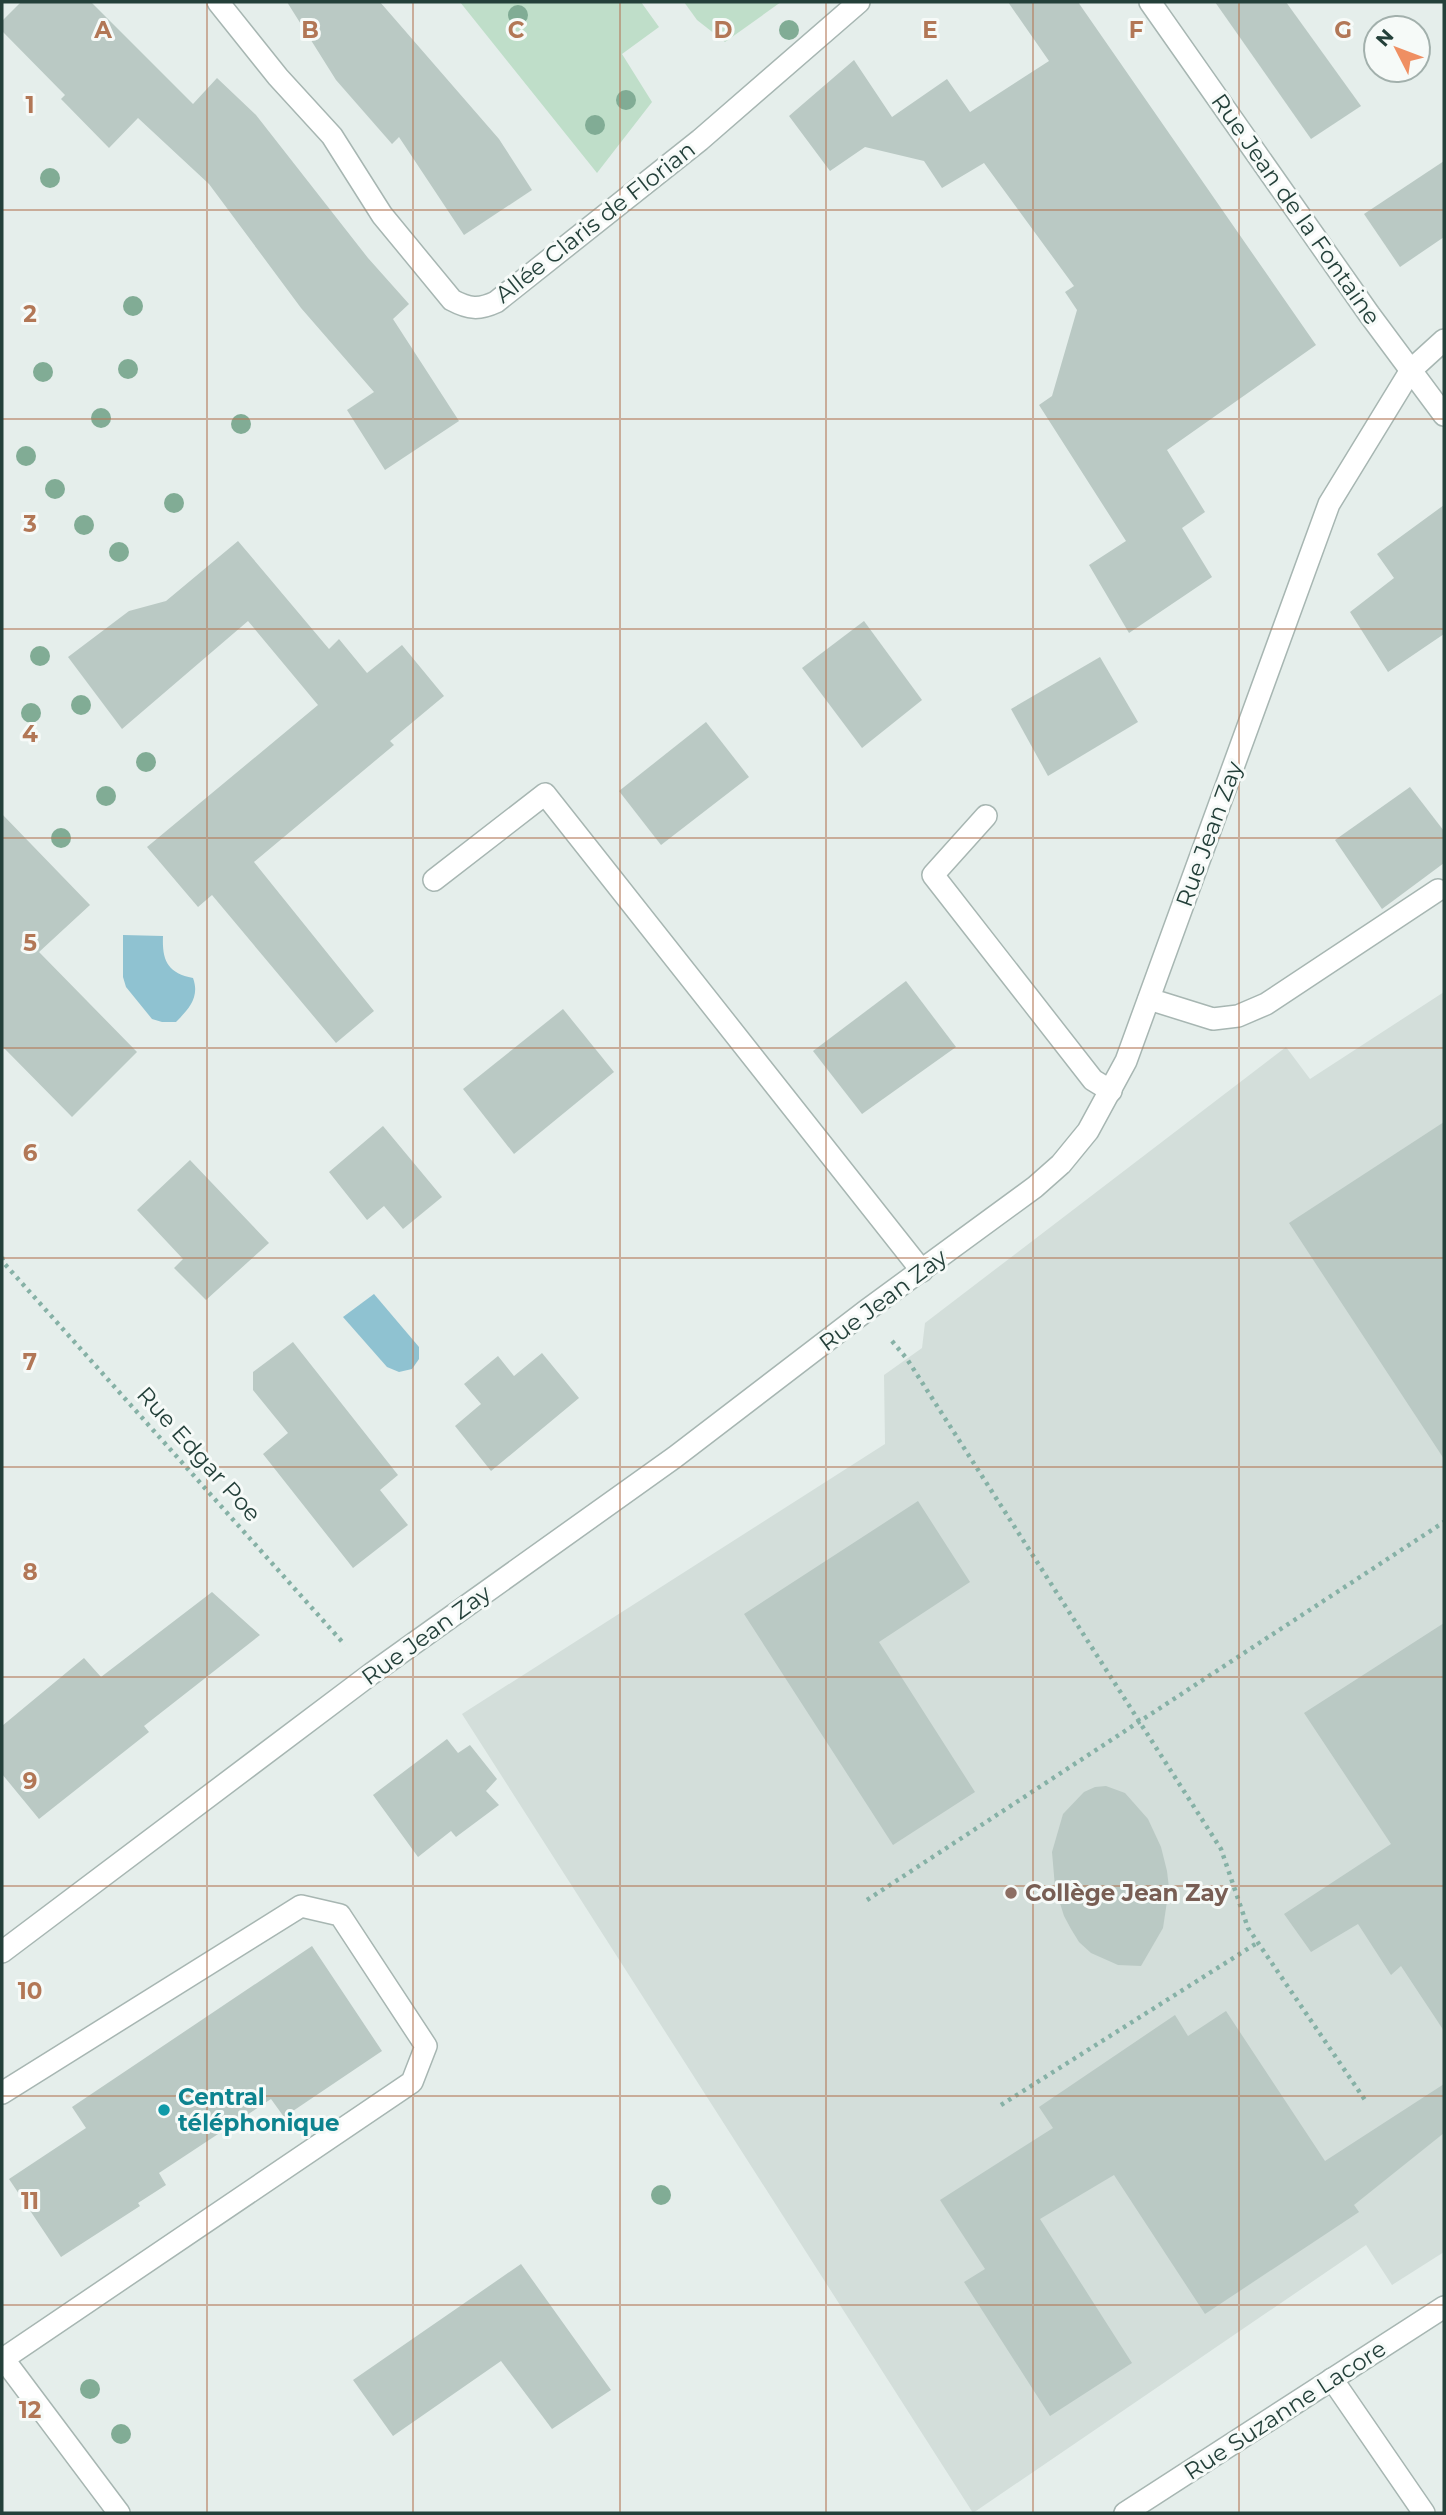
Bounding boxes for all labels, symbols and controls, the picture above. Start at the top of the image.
north arrow [1362,14,1432,84]
text: A [93,16,112,44]
text: B [301,16,319,44]
text: C [508,16,525,44]
text: D [714,16,733,44]
text: E [922,16,938,44]
text: F [1129,16,1144,44]
text: G [1334,16,1352,44]
text: N [1371,25,1398,51]
street label: Rue Jean de la Fontaine [1205,88,1387,330]
text: 1 [25,91,35,119]
street label: Allée Claris de Florian [489,135,701,309]
text: 2 [23,300,37,328]
text: 3 [22,510,37,538]
text: 4 [22,720,38,748]
street label: Rue Jean Zay [1170,757,1248,911]
text: 5 [23,929,37,957]
text: 6 [23,1139,38,1167]
street label: Rue Jean Zay [814,1243,953,1357]
text: 7 [23,1348,37,1376]
street label: Rue Edgar Poe [131,1381,267,1527]
text: 8 [22,1558,38,1586]
street label: Rue Jean Zay [356,1578,496,1691]
text: 9 [23,1767,37,1795]
place label: Collège Jean Zay [1025,1879,1228,1907]
marker: Collège Jean Zay [1003,1885,1019,1901]
text: 10 [18,1977,42,2005]
place label: Central téléphonique [178,2083,340,2137]
marker: Central téléphonique [156,2102,172,2118]
text: 11 [21,2187,39,2215]
street label: Rue Suzanne Lacore [1179,2334,1391,2486]
text: 12 [19,2396,41,2424]

